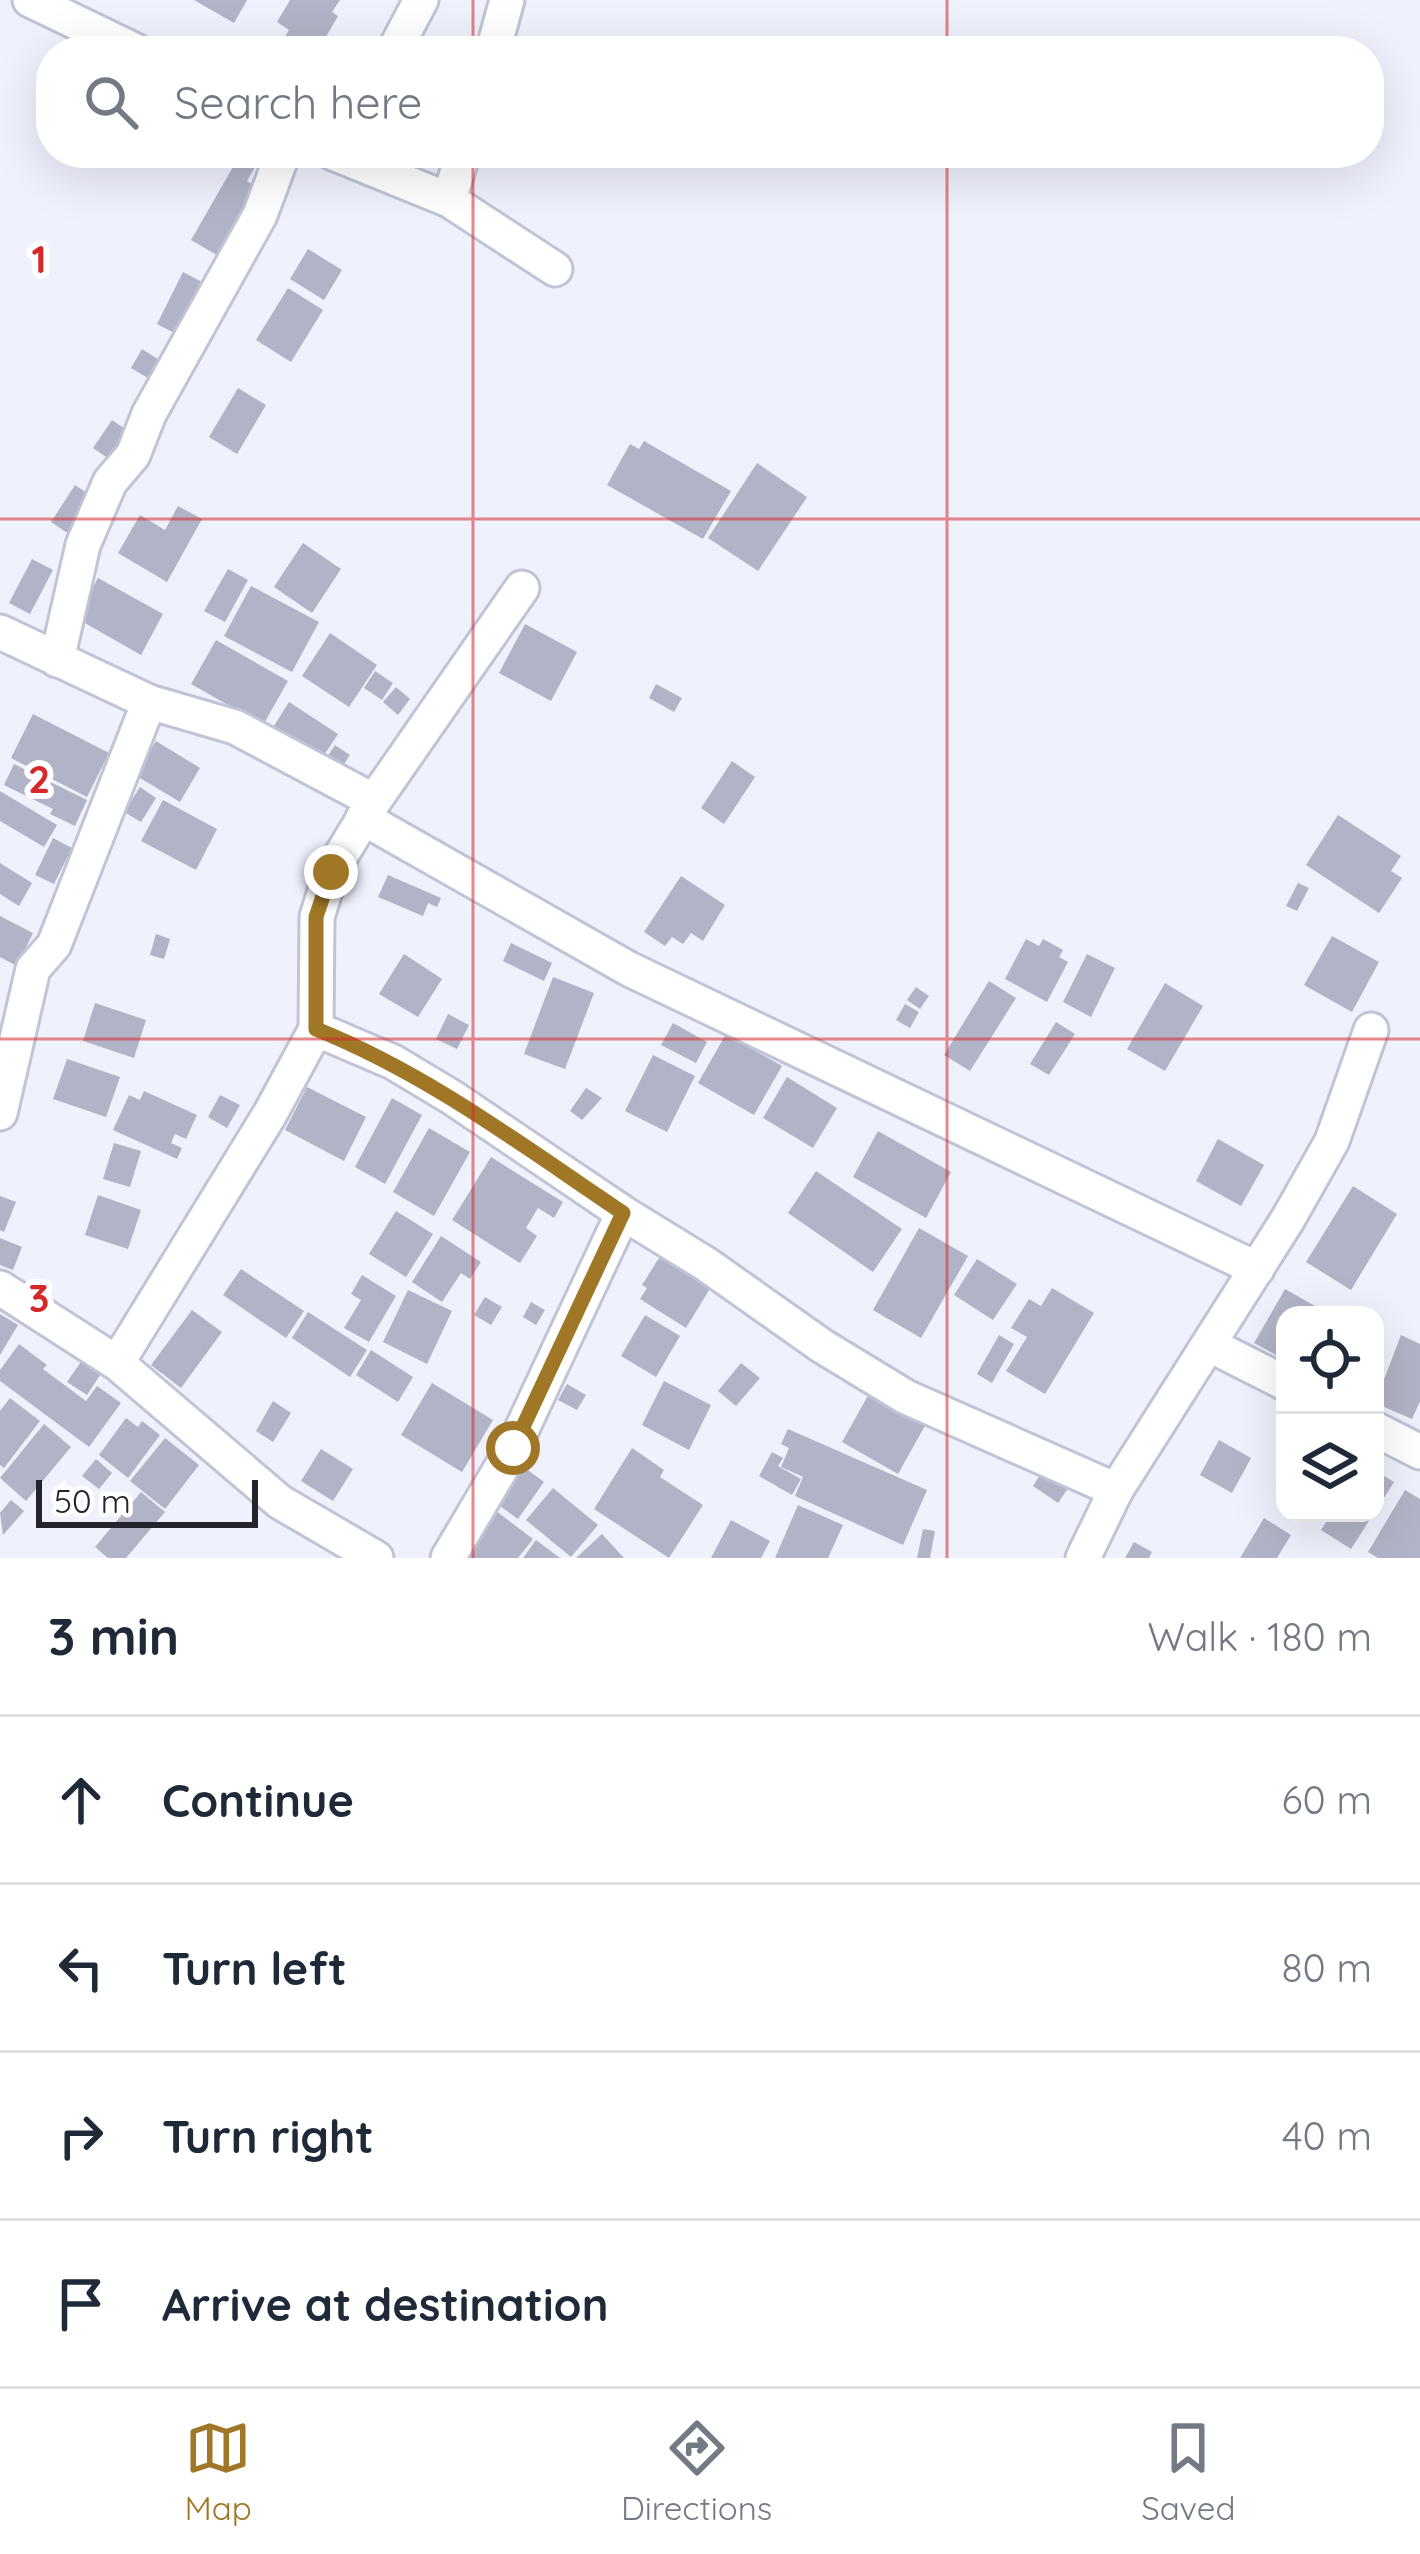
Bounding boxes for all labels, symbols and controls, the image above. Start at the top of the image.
search box [36,36,1384,168]
icon: search [78,69,144,135]
text: Search here [174,74,422,130]
text: 1 [31,234,47,283]
text: 2 [28,754,50,803]
route end [304,845,358,899]
text: 3 [29,1273,49,1322]
map controls [1276,1306,1384,1522]
button: locate [1276,1306,1384,1414]
button: layers [1276,1414,1384,1522]
route start [486,1421,540,1475]
scale bar [36,1474,258,1527]
text: 50 m [54,1480,131,1521]
text: 3 min [48,1604,179,1668]
text: Walk · 180 m [1147,1612,1372,1661]
icon: ahead [48,1767,114,1833]
text: Continue [162,1772,354,1828]
text: 60 m [1282,1775,1372,1824]
icon: left [48,1935,114,2001]
text: Turn left [162,1940,347,1996]
text: 80 m [1282,1943,1372,1992]
icon: right [48,2103,114,2169]
text: Turn right [162,2108,374,2164]
text: 40 m [1282,2111,1372,2160]
icon: arrive [48,2271,114,2337]
text: Arrive at destination [162,2276,608,2332]
tab: Map [185,2415,252,2528]
tab: Directions [621,2415,772,2528]
tab: Saved [1141,2415,1235,2528]

